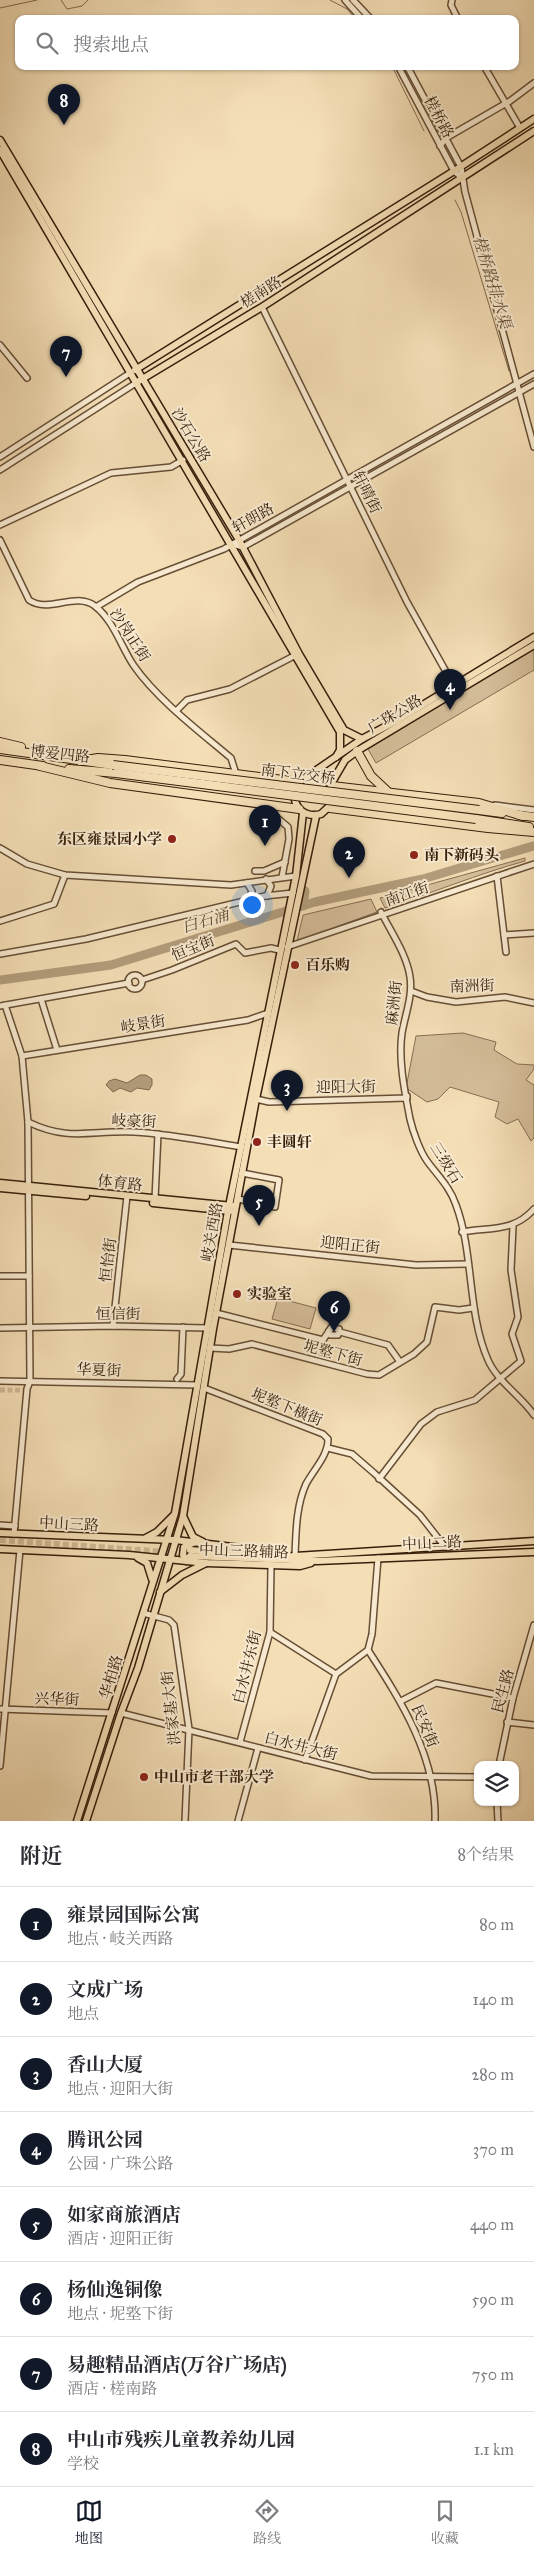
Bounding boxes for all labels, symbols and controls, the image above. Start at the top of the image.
search box [15,15,519,70]
icon: search [33,29,61,57]
text: 搜索地点 [73,33,149,56]
pin: 8 [48,84,80,125]
street label: 槎桥路 [420,93,458,141]
water label: 槎桥路排水渠 [469,233,516,333]
street label: 槎南路 [237,272,285,312]
pin: 7 [50,336,82,377]
street label: 沙石公路 [168,405,214,465]
street label: 轩晴街 [349,468,385,516]
street label: 轩朗路 [229,499,277,537]
street label: 沙岗正街 [106,605,154,665]
pin: 4 [434,669,466,710]
street label: 广珠公路 [365,691,425,737]
street label: 博爱四路 [29,742,91,766]
street label: 南下立交桥 [260,760,336,788]
pin: 1 [249,805,281,846]
place label: 东区雍景园小学 [57,830,162,848]
marker: 东区雍景园小学 [166,833,178,845]
pin: 2 [333,837,365,878]
place label: 南下新码头 [424,846,499,864]
marker: 南下新码头 [408,849,420,861]
street label: 南江街 [383,878,431,910]
your location [239,892,265,918]
water label: 白石涌 [179,904,233,937]
street label: 恒宝街 [169,931,217,965]
place label: 百乐购 [305,956,350,974]
marker: 百乐购 [289,959,301,971]
street label: 南洲街 [449,976,495,996]
street label: 麻洲街 [383,980,405,1026]
street label: 岐景街 [119,1012,167,1036]
pin: 3 [271,1070,303,1111]
street label: 迎阳大街 [316,1077,376,1097]
street label: 岐豪街 [111,1111,157,1131]
place label: 丰圆轩 [267,1133,312,1151]
marker: 丰圆轩 [251,1136,263,1148]
street label: 三级石 [426,1139,466,1187]
street label: 体育路 [97,1172,143,1194]
pin: 5 [243,1185,275,1226]
street label: 岐关西路 [198,1201,226,1263]
street label: 迎阳正街 [319,1233,381,1257]
street label: 恒怡街 [96,1237,120,1283]
place label: 实验室 [247,1285,292,1303]
marker: 实验室 [231,1288,243,1300]
pin: 6 [318,1291,350,1332]
street label: 恒信街 [95,1305,141,1323]
street label: 坭墪下街 [302,1337,364,1369]
street label: 华夏街 [76,1360,122,1380]
street label: 坭墪下橫街 [249,1385,325,1429]
street label: 中山三路 [39,1513,99,1535]
street label: 中山二路 [402,1532,462,1554]
street label: 中山三路辅路 [199,1540,289,1562]
street label: 白水井东街 [229,1628,265,1706]
street label: 华柏路 [96,1653,126,1701]
street label: 民生路 [488,1667,518,1715]
street label: 洪家基大街 [158,1670,184,1746]
street label: 兴华街 [34,1689,80,1709]
street label: 民安街 [408,1702,442,1750]
street label: 白水井大街 [262,1728,340,1764]
map controls [474,1761,519,1806]
button: layers [474,1761,519,1806]
place label: 中山市老干部大学 [154,1768,274,1786]
marker: 中山市老干部大学 [138,1771,150,1783]
text: 附近 [20,1843,62,1869]
text: 8个结果 [457,1845,514,1864]
text: 雍景园国际公寓 [67,1903,200,1926]
text: 1 [33,1915,39,1934]
text: 80 m [479,1915,514,1934]
text: 地点 · 岐关西路 [67,1929,173,1948]
text: 文成广场 [67,1978,143,2001]
text: 2 [32,1990,40,2009]
text: 140 m [473,1990,514,2009]
text: 地点 [67,2004,99,2023]
text: 香山大厦 [67,2053,143,2076]
text: 3 [33,2065,39,2084]
text: 280 m [471,2065,514,2084]
text: 地点 · 迎阳大街 [67,2079,173,2098]
text: 腾讯公园 [67,2128,143,2151]
text: 4 [32,2140,40,2159]
text: 370 m [473,2140,514,2159]
text: 公园 · 广珠公路 [67,2154,173,2173]
text: 如家商旅酒店 [67,2203,181,2226]
text: 5 [32,2215,40,2234]
text: 440 m [470,2215,514,2234]
text: 酒店 · 迎阳正街 [67,2229,173,2248]
text: 杨仙逸铜像 [67,2278,162,2301]
text: 6 [32,2290,40,2309]
text: 590 m [472,2290,514,2309]
text: 地点 · 坭墪下街 [67,2304,173,2323]
text: 易趣精品酒店(万谷广场店) [67,2353,287,2376]
text: 7 [32,2365,40,2384]
text: 750 m [472,2365,514,2384]
text: 酒店 · 槎南路 [67,2379,157,2398]
text: 中山市残疾儿童教养幼儿园 [67,2428,295,2451]
text: 8 [32,2440,40,2459]
text: 1.1 km [474,2440,514,2459]
text: 学校 [67,2454,99,2473]
tab: 地图 [75,2497,103,2547]
tab: 路线 [253,2497,281,2547]
tab: 收藏 [431,2497,459,2547]

